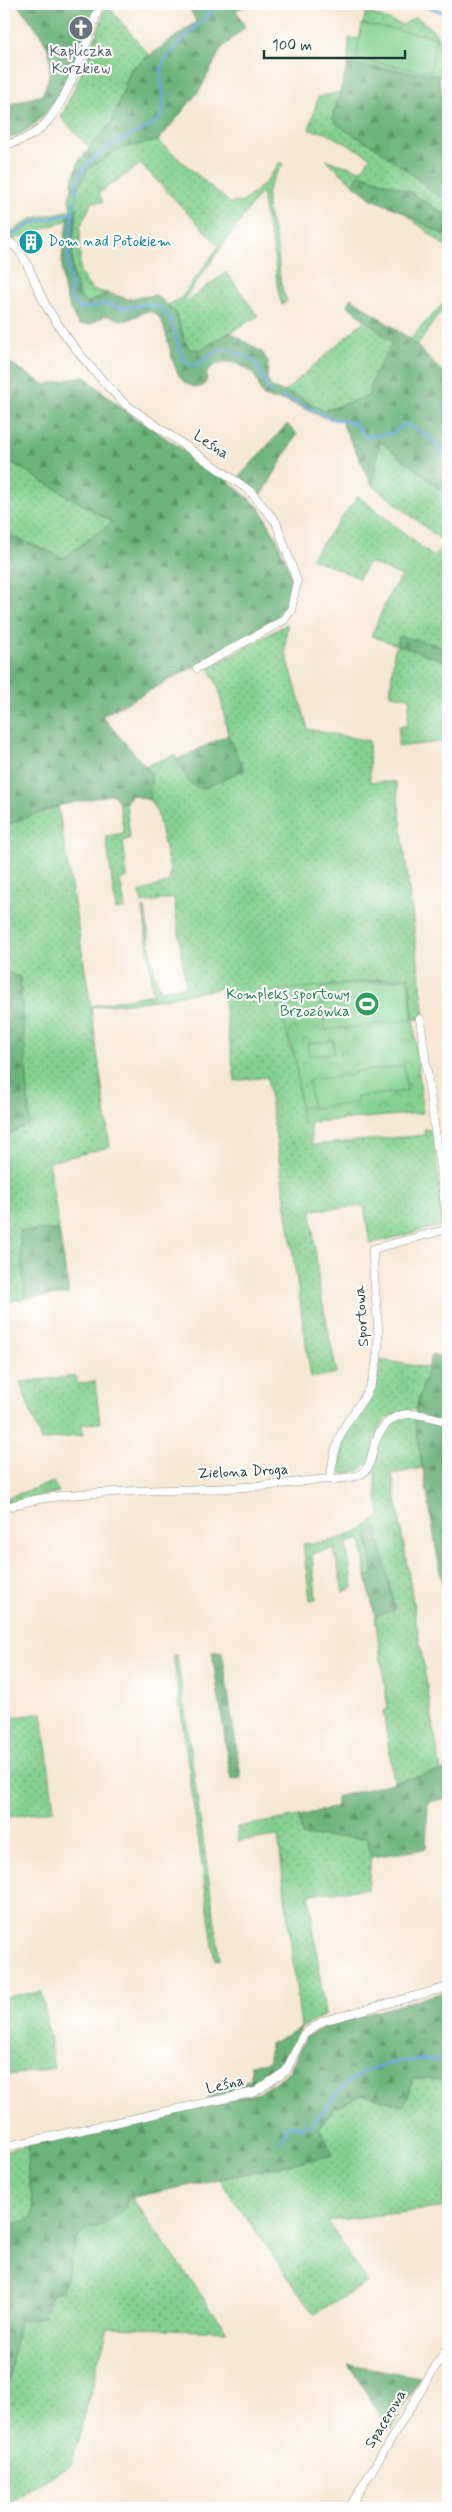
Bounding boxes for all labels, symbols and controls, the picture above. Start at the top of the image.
church icon: Kapliczka Korzkiew [68,15,94,41]
scale bar [264,28,406,60]
text: 100 m [272,36,312,56]
place label: Kapliczka Korzkiew [50,42,113,79]
building icon: Dom nad Potokiem [18,229,44,255]
place label: Dom nad Potokiem [48,232,172,252]
street label: Leśna [189,426,233,464]
place label: Kompleks sportowy Brzozówka [226,985,350,1022]
sports icon: Kompleks sportowy Brzozówka [354,991,380,1017]
street label: Sportowa [350,1284,374,1347]
street label: Zielona Droga [197,1460,289,1484]
street label: Leśna [204,2071,246,2099]
street label: Spacerowa [361,2386,412,2452]

